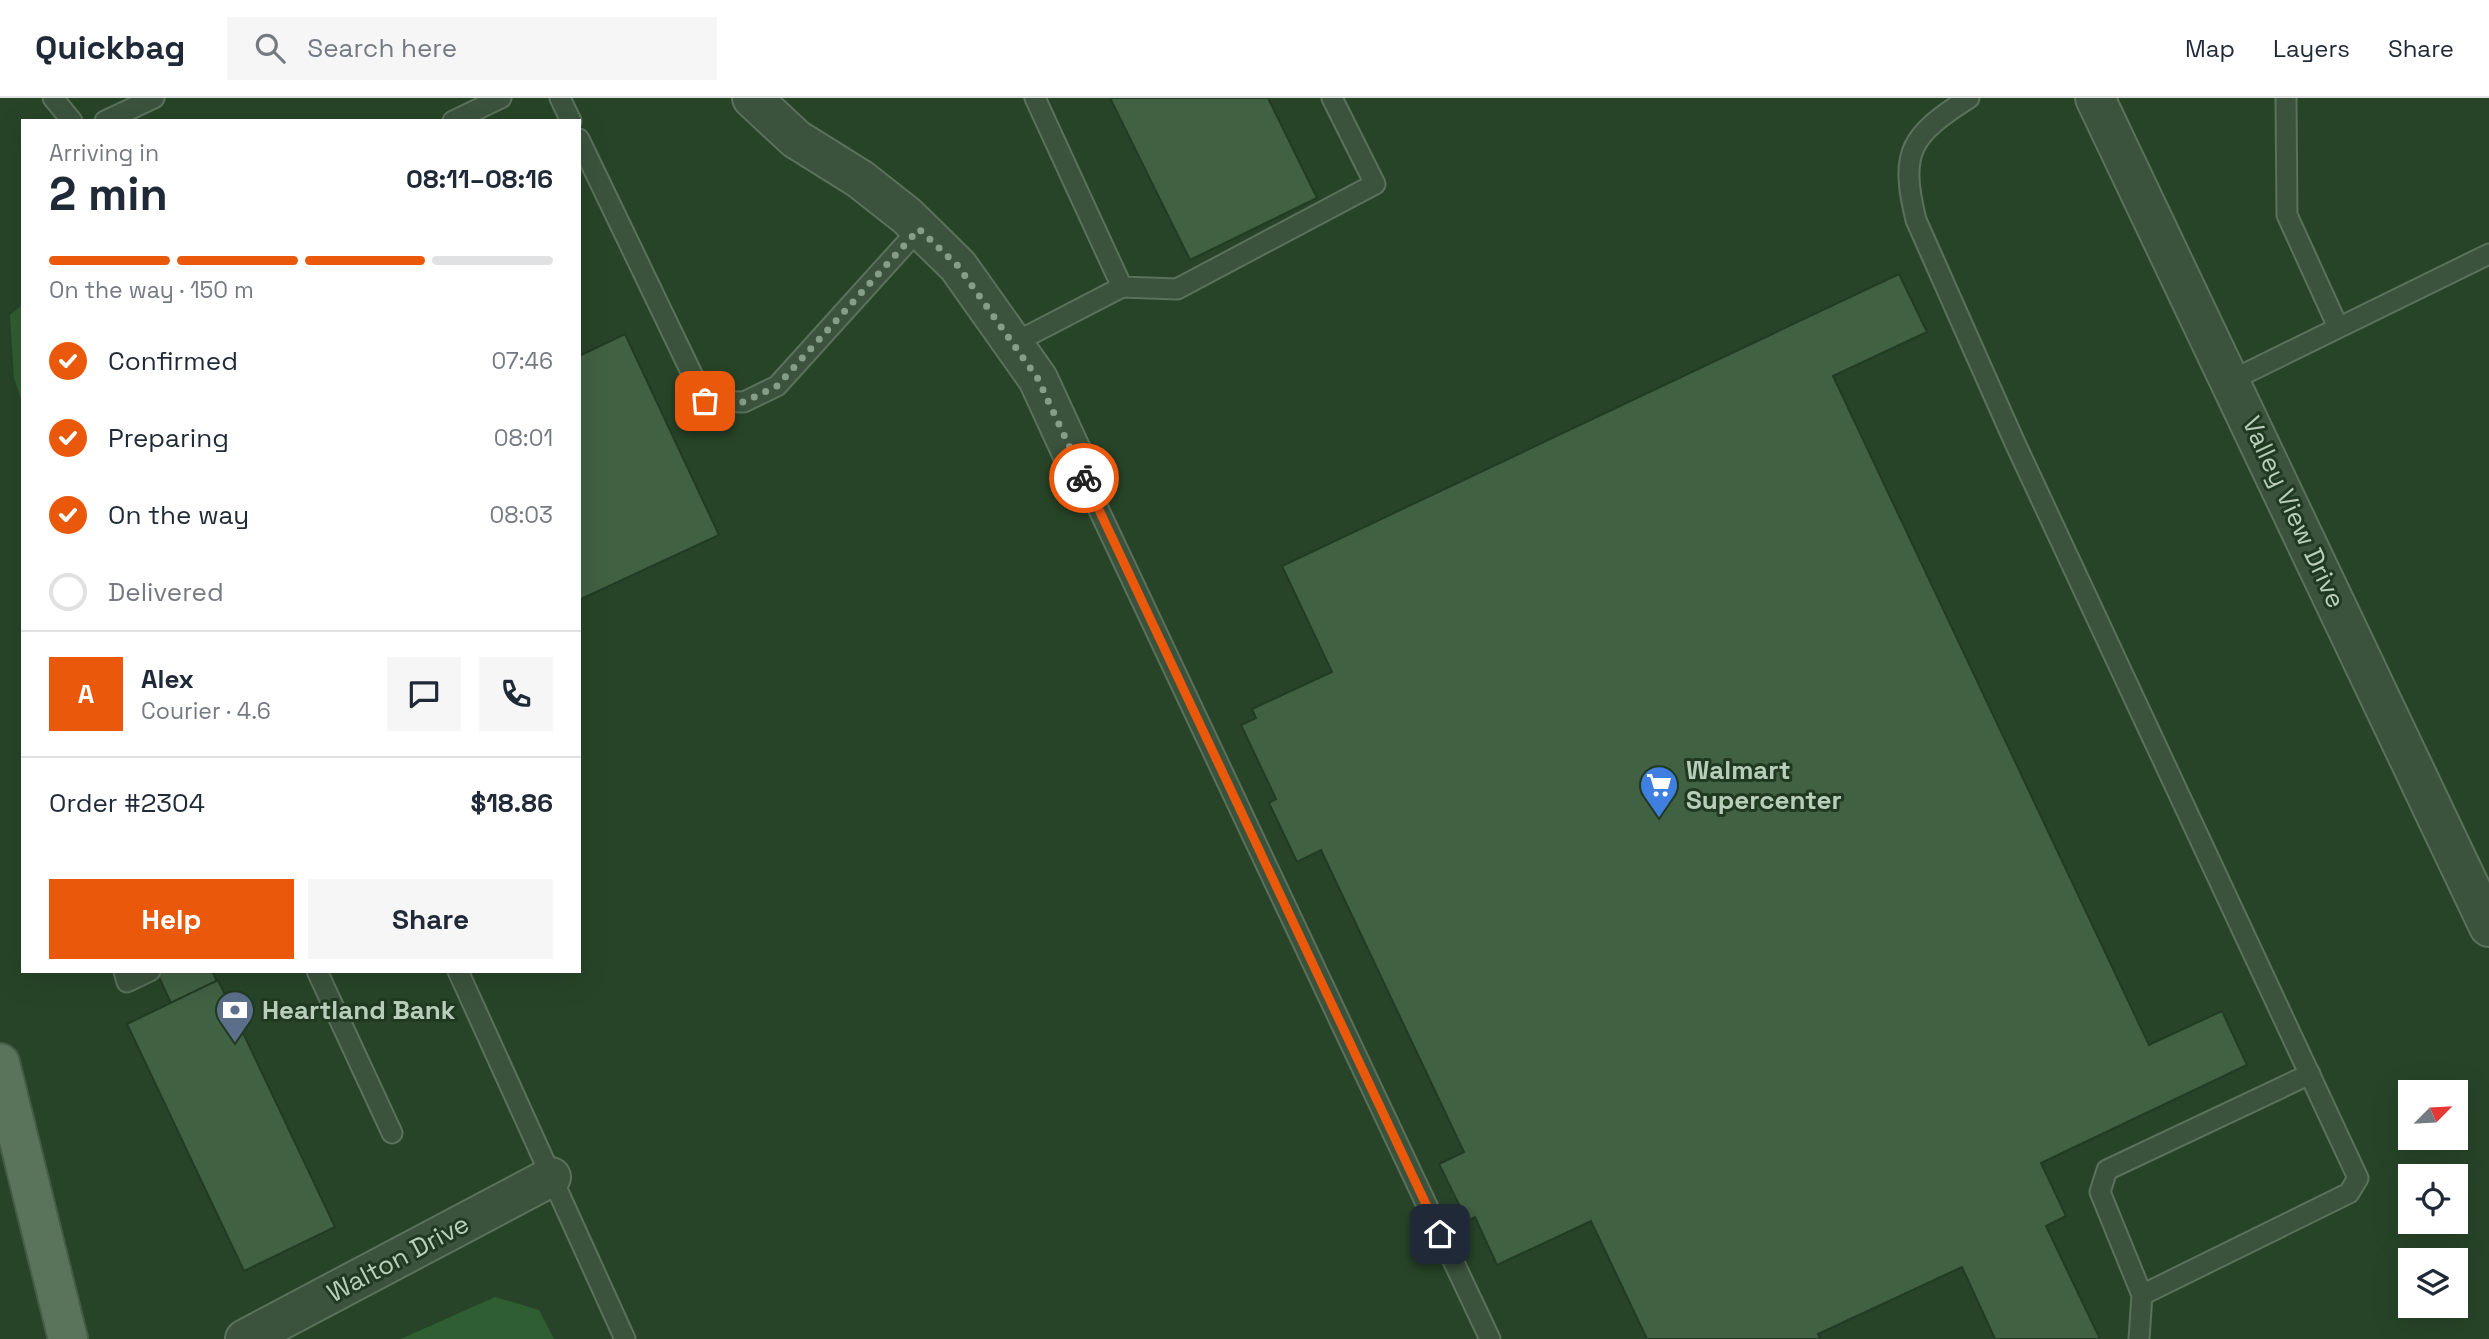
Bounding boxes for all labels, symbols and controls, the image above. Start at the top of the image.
search box [227,17,717,80]
text: Quickbag [35,27,185,69]
icon: search [251,29,289,67]
text: Search here [307,31,457,65]
text: Map [2185,33,2235,64]
text: Layers [2273,33,2350,64]
text: Share [2388,33,2454,64]
text: Arriving in [49,138,159,168]
text: 08:11–08:16 [406,162,553,196]
text: 2 min [49,165,168,223]
text: On the way · 150 m [49,275,254,305]
icon: check [49,342,87,380]
text: Confirmed [108,344,238,378]
text: 07:46 [491,346,553,376]
pin [675,371,735,431]
icon: bag [686,382,724,420]
street label: Valley View Drive [2235,411,2353,613]
icon: check [49,419,87,457]
text: Preparing [108,421,229,455]
text: 08:01 [494,423,553,453]
courier [1049,443,1119,513]
icon: bike [1065,459,1103,497]
icon: check [49,496,87,534]
text: On the way [108,498,249,532]
text: 08:03 [489,500,553,530]
text: Delivered [108,575,224,609]
button: chat [387,657,461,731]
button: phone [479,657,553,731]
text: Alex [141,662,194,696]
text: A [78,677,94,711]
text: Courier · 4.6 [141,696,271,726]
place label: Walmart Supercenter [1686,753,1842,817]
supermarket icon: Walmart Supercenter [1638,764,1680,819]
text: Order #2304 [49,786,205,820]
text: $18.86 [470,786,553,820]
button: Help [49,879,294,959]
button: Share [308,879,553,959]
bank icon: Heartland Bank [214,989,256,1044]
place label: Heartland Bank [262,993,456,1027]
north arrow [2398,1080,2468,1150]
map controls [2398,1080,2468,1318]
button: locate [2398,1164,2468,1234]
pin [1410,1204,1470,1264]
street label: Walton Drive [321,1206,475,1310]
icon: home [1421,1215,1459,1253]
button: layers [2398,1248,2468,1318]

